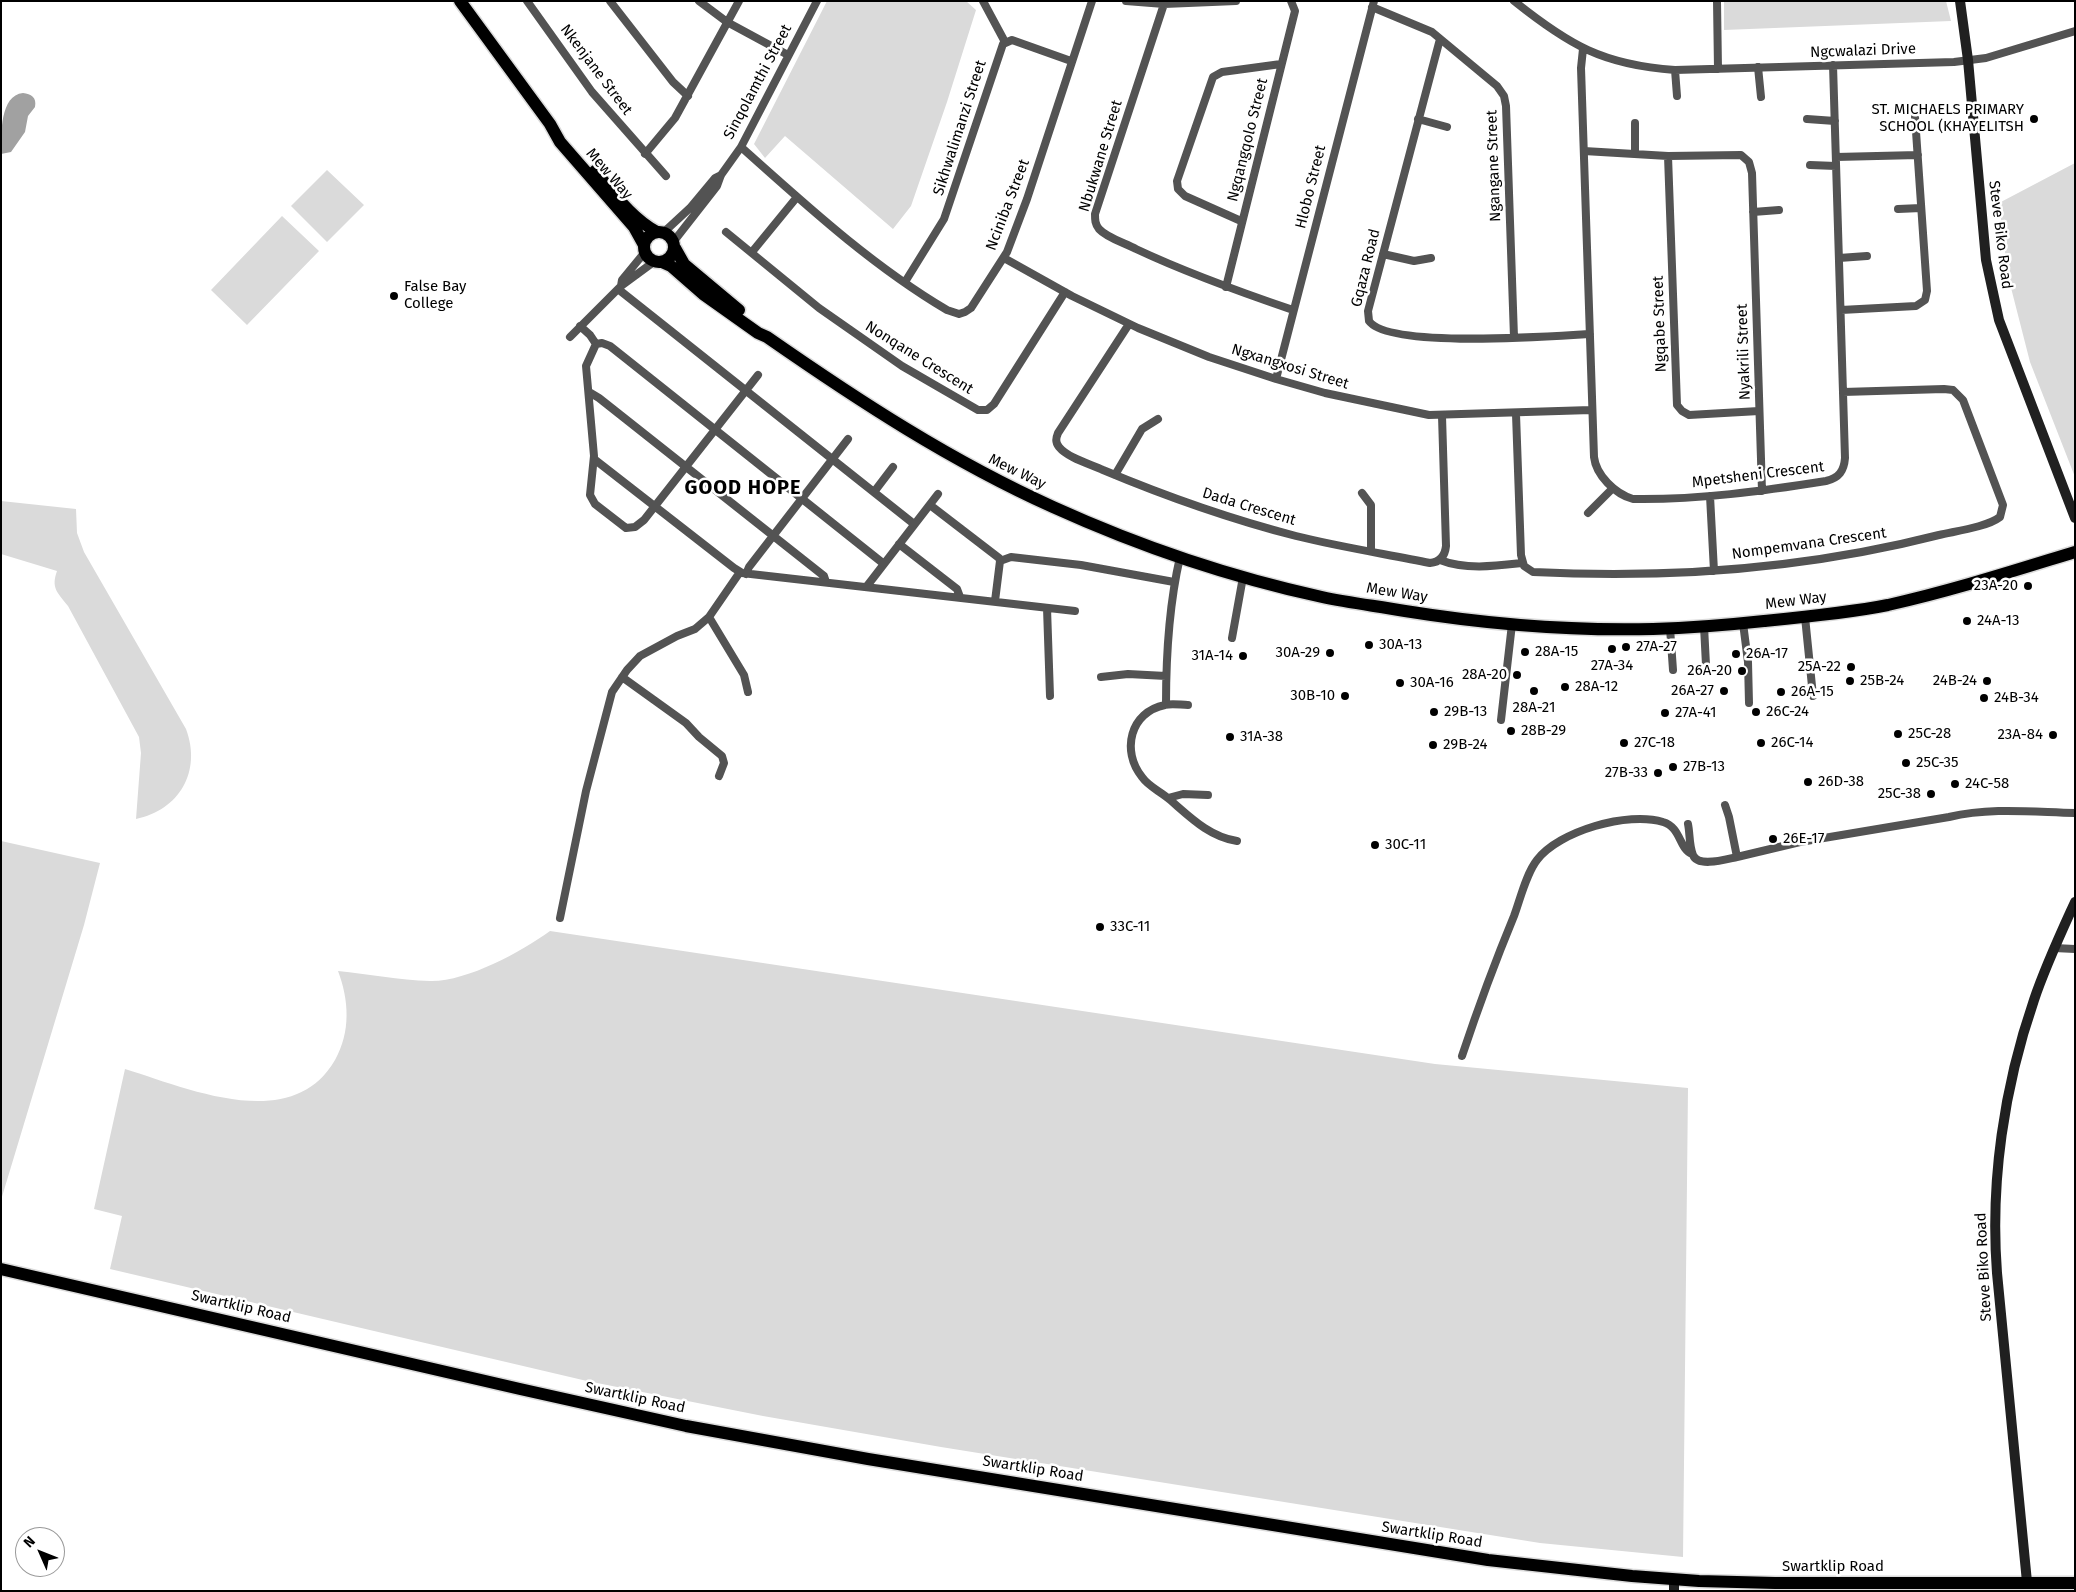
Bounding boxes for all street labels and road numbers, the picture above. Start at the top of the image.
street label: Nkenjane Street [556,21,636,119]
street label: Sinqolamthi Street [720,22,796,142]
street label: Ngcwalazi Drive [1810,40,1916,62]
street label: Sikhwalimanzi Street [930,58,990,198]
street label: Ngqangqolo Street [1224,76,1272,204]
street label: Nbukwane Street [1075,98,1127,214]
street label: Ngangane Street [1483,110,1505,222]
street label: Hlobo Street [1292,143,1330,231]
street label: Mew Way [582,145,636,203]
street label: Nciniba Street [982,157,1034,253]
street label: Steve Biko Road [1984,180,2016,290]
street label: Gqaza Road [1348,227,1384,309]
street label: Ngqabe Street [1649,275,1671,373]
street label: Nyakrili Street [1733,303,1755,401]
street label: Nonqane Crescent [862,318,976,398]
street label: Ngxangxosi Street [1229,341,1351,393]
street label: Mew Way [985,450,1049,494]
street label: Mpetsheni Crescent [1691,458,1825,492]
street label: Dada Crescent [1200,484,1298,530]
street label: Nompemvana Crescent [1731,524,1887,564]
street label: Mew Way [1365,579,1429,607]
street label: Mew Way [1764,588,1828,614]
street label: Steve Biko Road [1972,1212,1996,1322]
street label: Swartklip Road [189,1287,293,1327]
street label: Swartklip Road [583,1379,687,1417]
street label: Swartklip Road [981,1452,1085,1486]
street label: Swartklip Road [1380,1518,1484,1552]
street label: Swartklip Road [1782,1558,1884,1576]

